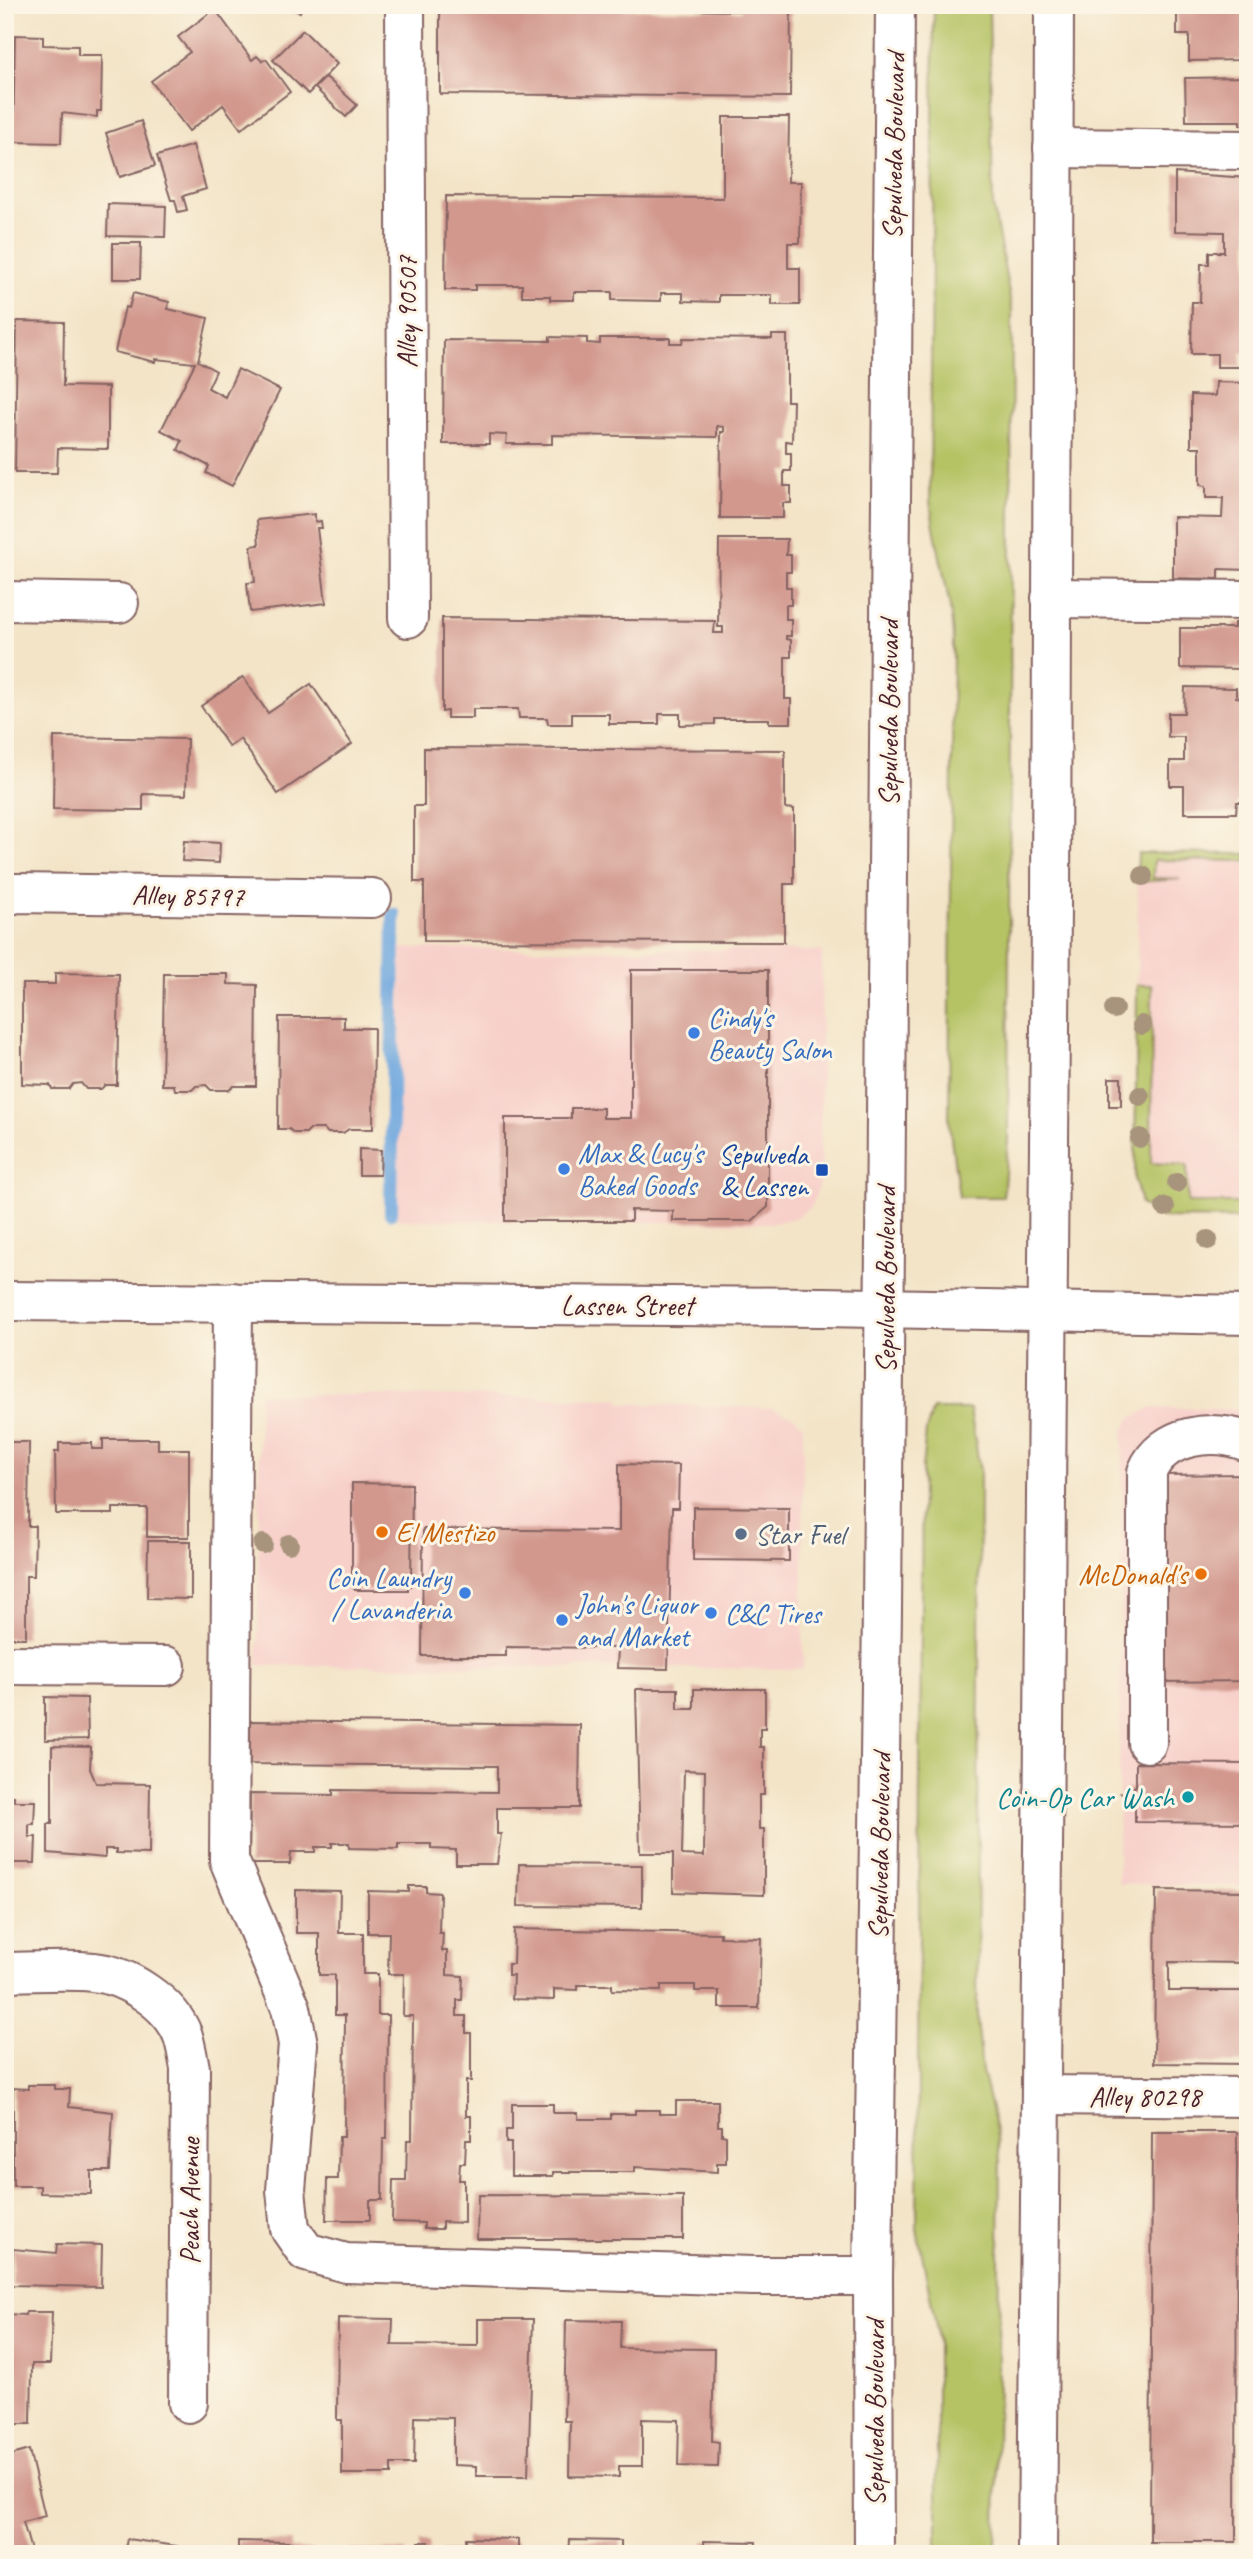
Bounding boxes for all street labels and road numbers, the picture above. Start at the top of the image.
street label: Sepulveda Boulevard [874,49,913,240]
street label: Alley 90507 [389,255,424,368]
street label: Sepulveda Boulevard [871,616,906,806]
street label: Alley 85797 [132,877,246,914]
street label: Sepulveda Boulevard [868,1183,903,1373]
street label: Lassen Street [561,1288,697,1323]
street label: Sepulveda Boulevard [860,1749,899,1940]
street label: Alley 80298 [1089,2079,1203,2114]
street label: Peach Avenue [172,2136,207,2264]
street label: Sepulveda Boulevard [857,2316,892,2506]

